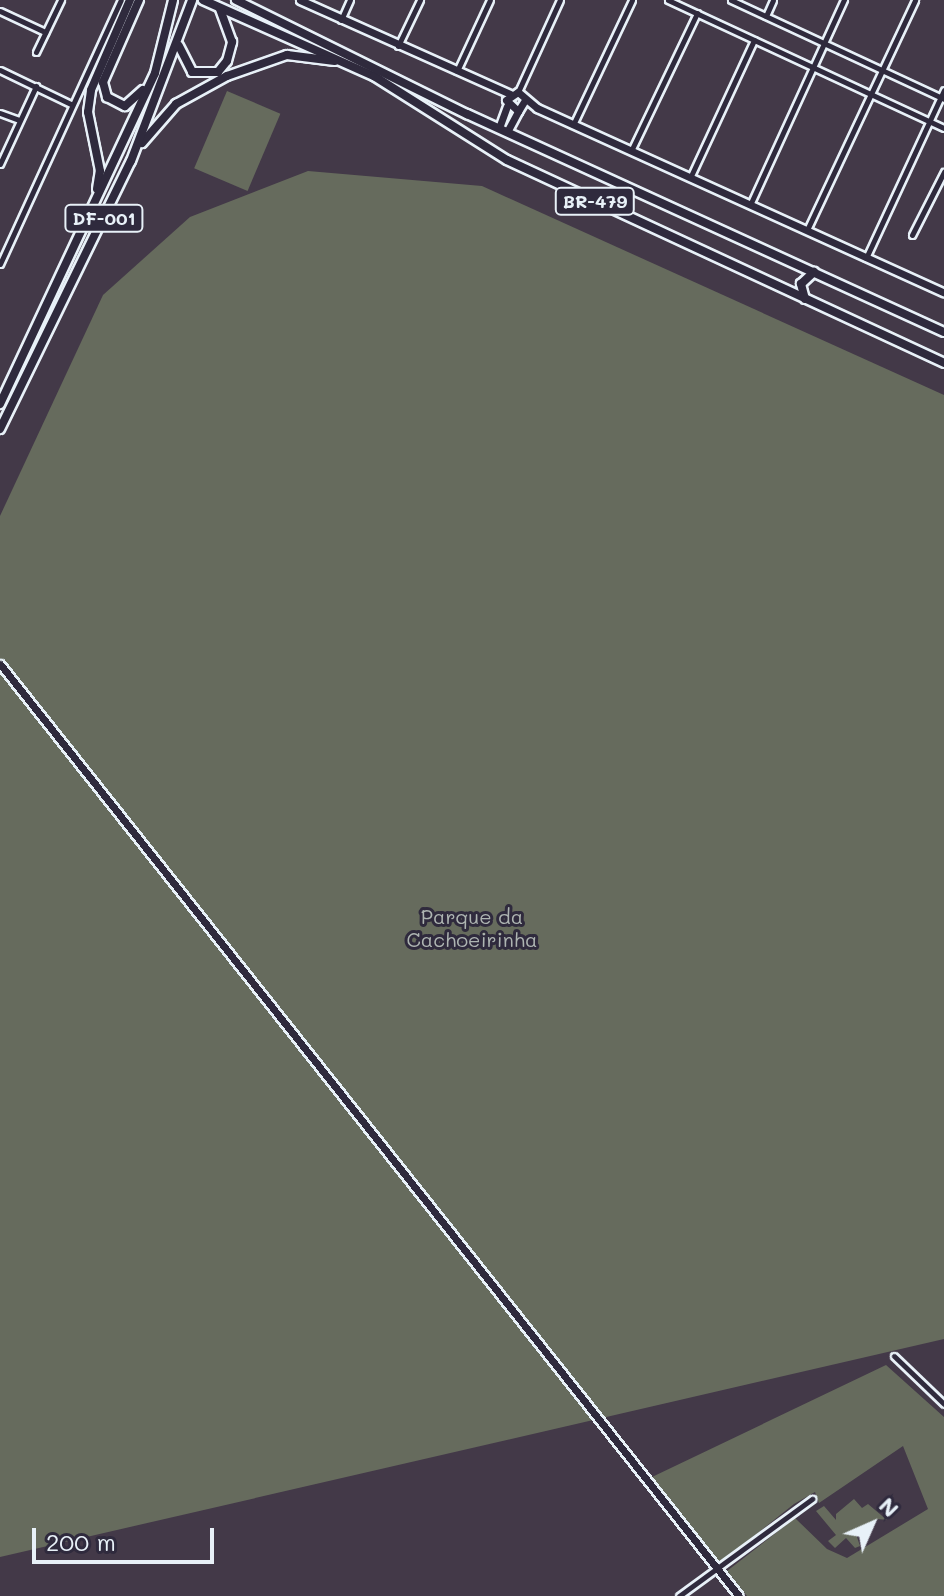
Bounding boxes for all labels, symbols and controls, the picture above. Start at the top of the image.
road number: BR-479 [553,187,637,215]
road number: DF-001 [64,204,144,232]
park label: Parque da Cachoeirinha [406,904,538,951]
north arrow [832,1484,912,1564]
text: N [873,1491,905,1523]
scale bar [36,1512,218,1562]
text: 200 m [46,1526,116,1557]

